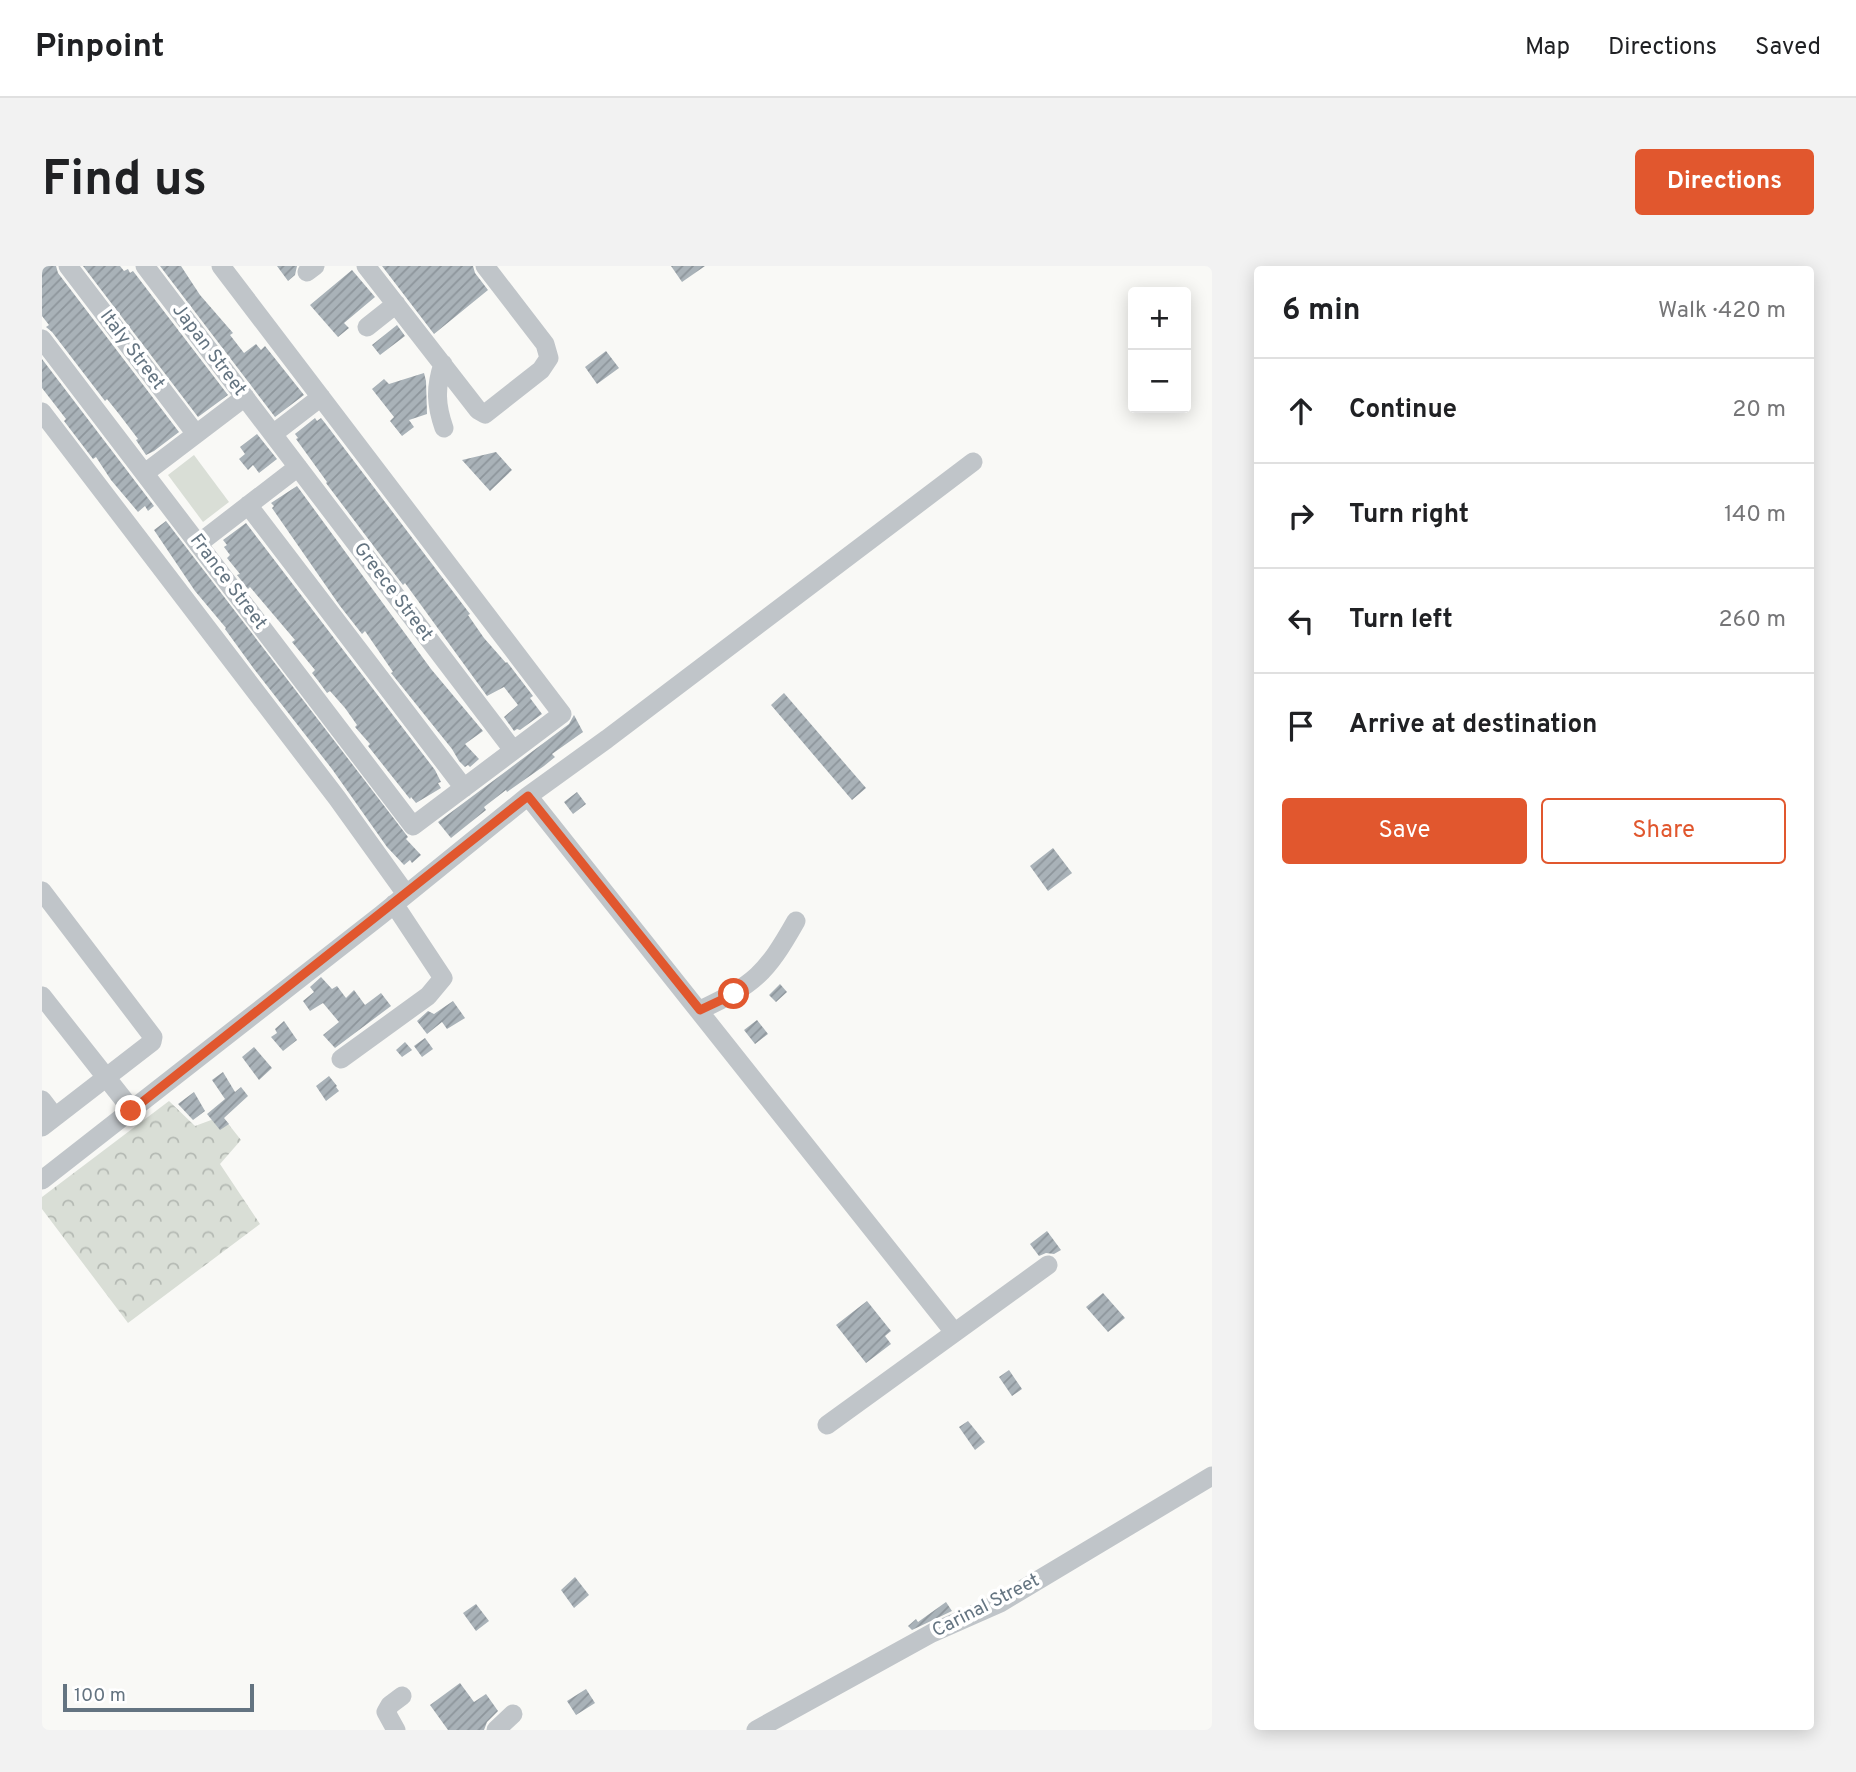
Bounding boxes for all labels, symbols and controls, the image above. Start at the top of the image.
text: Pinpoint [35,27,164,69]
text: Map [1525,33,1570,63]
text: Directions [1608,33,1717,63]
text: Saved [1755,33,1821,63]
button: Directions [1635,149,1814,215]
text: Find us [42,151,207,213]
map controls [1128,287,1191,413]
button: + [1128,287,1191,350]
text: 6 min [1282,293,1360,330]
text: Walk · 420 m [1658,297,1786,326]
street label: Japan Street [167,299,251,401]
street label: Italy Street [94,305,170,395]
button: − [1128,350,1191,413]
icon: ahead [1282,392,1320,430]
text: Continue [1349,394,1457,427]
text: 20 m [1732,396,1786,425]
icon: right [1282,497,1320,535]
text: Turn right [1349,499,1469,532]
text: 140 m [1724,501,1786,530]
street label: France Street [184,529,272,635]
street label: Greece Street [348,538,438,646]
icon: left [1282,602,1320,640]
text: Turn left [1349,604,1453,637]
text: 260 m [1719,606,1786,635]
icon: arrive [1282,707,1320,745]
text: Arrive at destination [1349,709,1597,742]
button: Save [1282,798,1527,864]
button: Share [1541,798,1786,864]
route start [718,978,749,1009]
route end [115,1095,146,1126]
street label: Carinal Street [928,1569,1044,1643]
scale bar [63,1681,254,1713]
text: 100 m [74,1684,126,1708]

